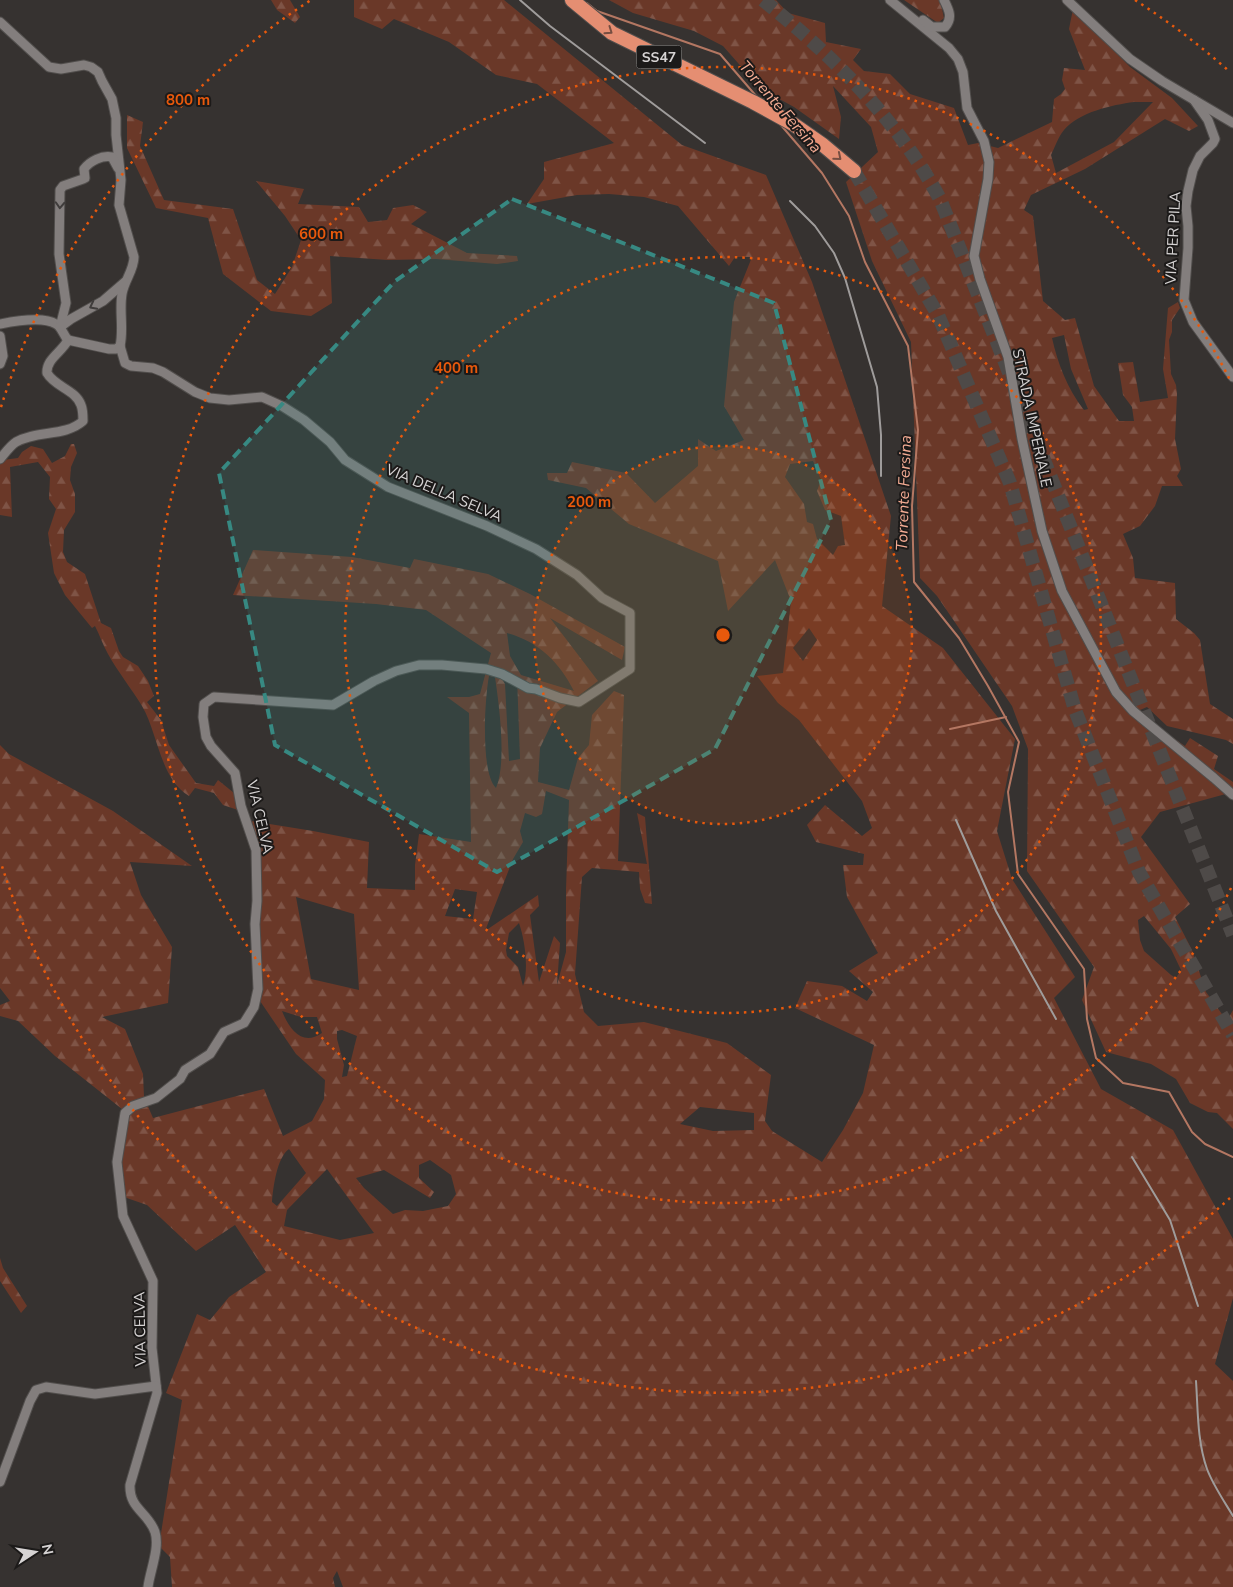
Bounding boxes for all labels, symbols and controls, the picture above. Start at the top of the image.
one-way arrow [603,25,613,34]
road number: SS47 [636,46,682,68]
water label: Torrente Fersina [734,56,826,158]
text: 800 m [166,90,210,110]
one-way arrow [832,151,841,160]
street label: VIA PER PILA [1161,191,1185,286]
one-way arrow [54,201,65,209]
text: 600 m [299,224,343,244]
one-way arrow [90,300,99,310]
street label: STRADA IMPERIALE [1008,347,1056,489]
text: 400 m [434,358,478,378]
water label: Torrente Fersina [891,435,917,551]
street label: VIA DELLA SELVA [382,459,505,527]
text: 200 m [567,492,611,512]
centre of rings [714,626,732,644]
street label: VIA CELVA [242,777,278,856]
street label: VIA CELVA [129,1291,151,1368]
north arrow [10,1527,60,1577]
text: N [37,1542,58,1557]

